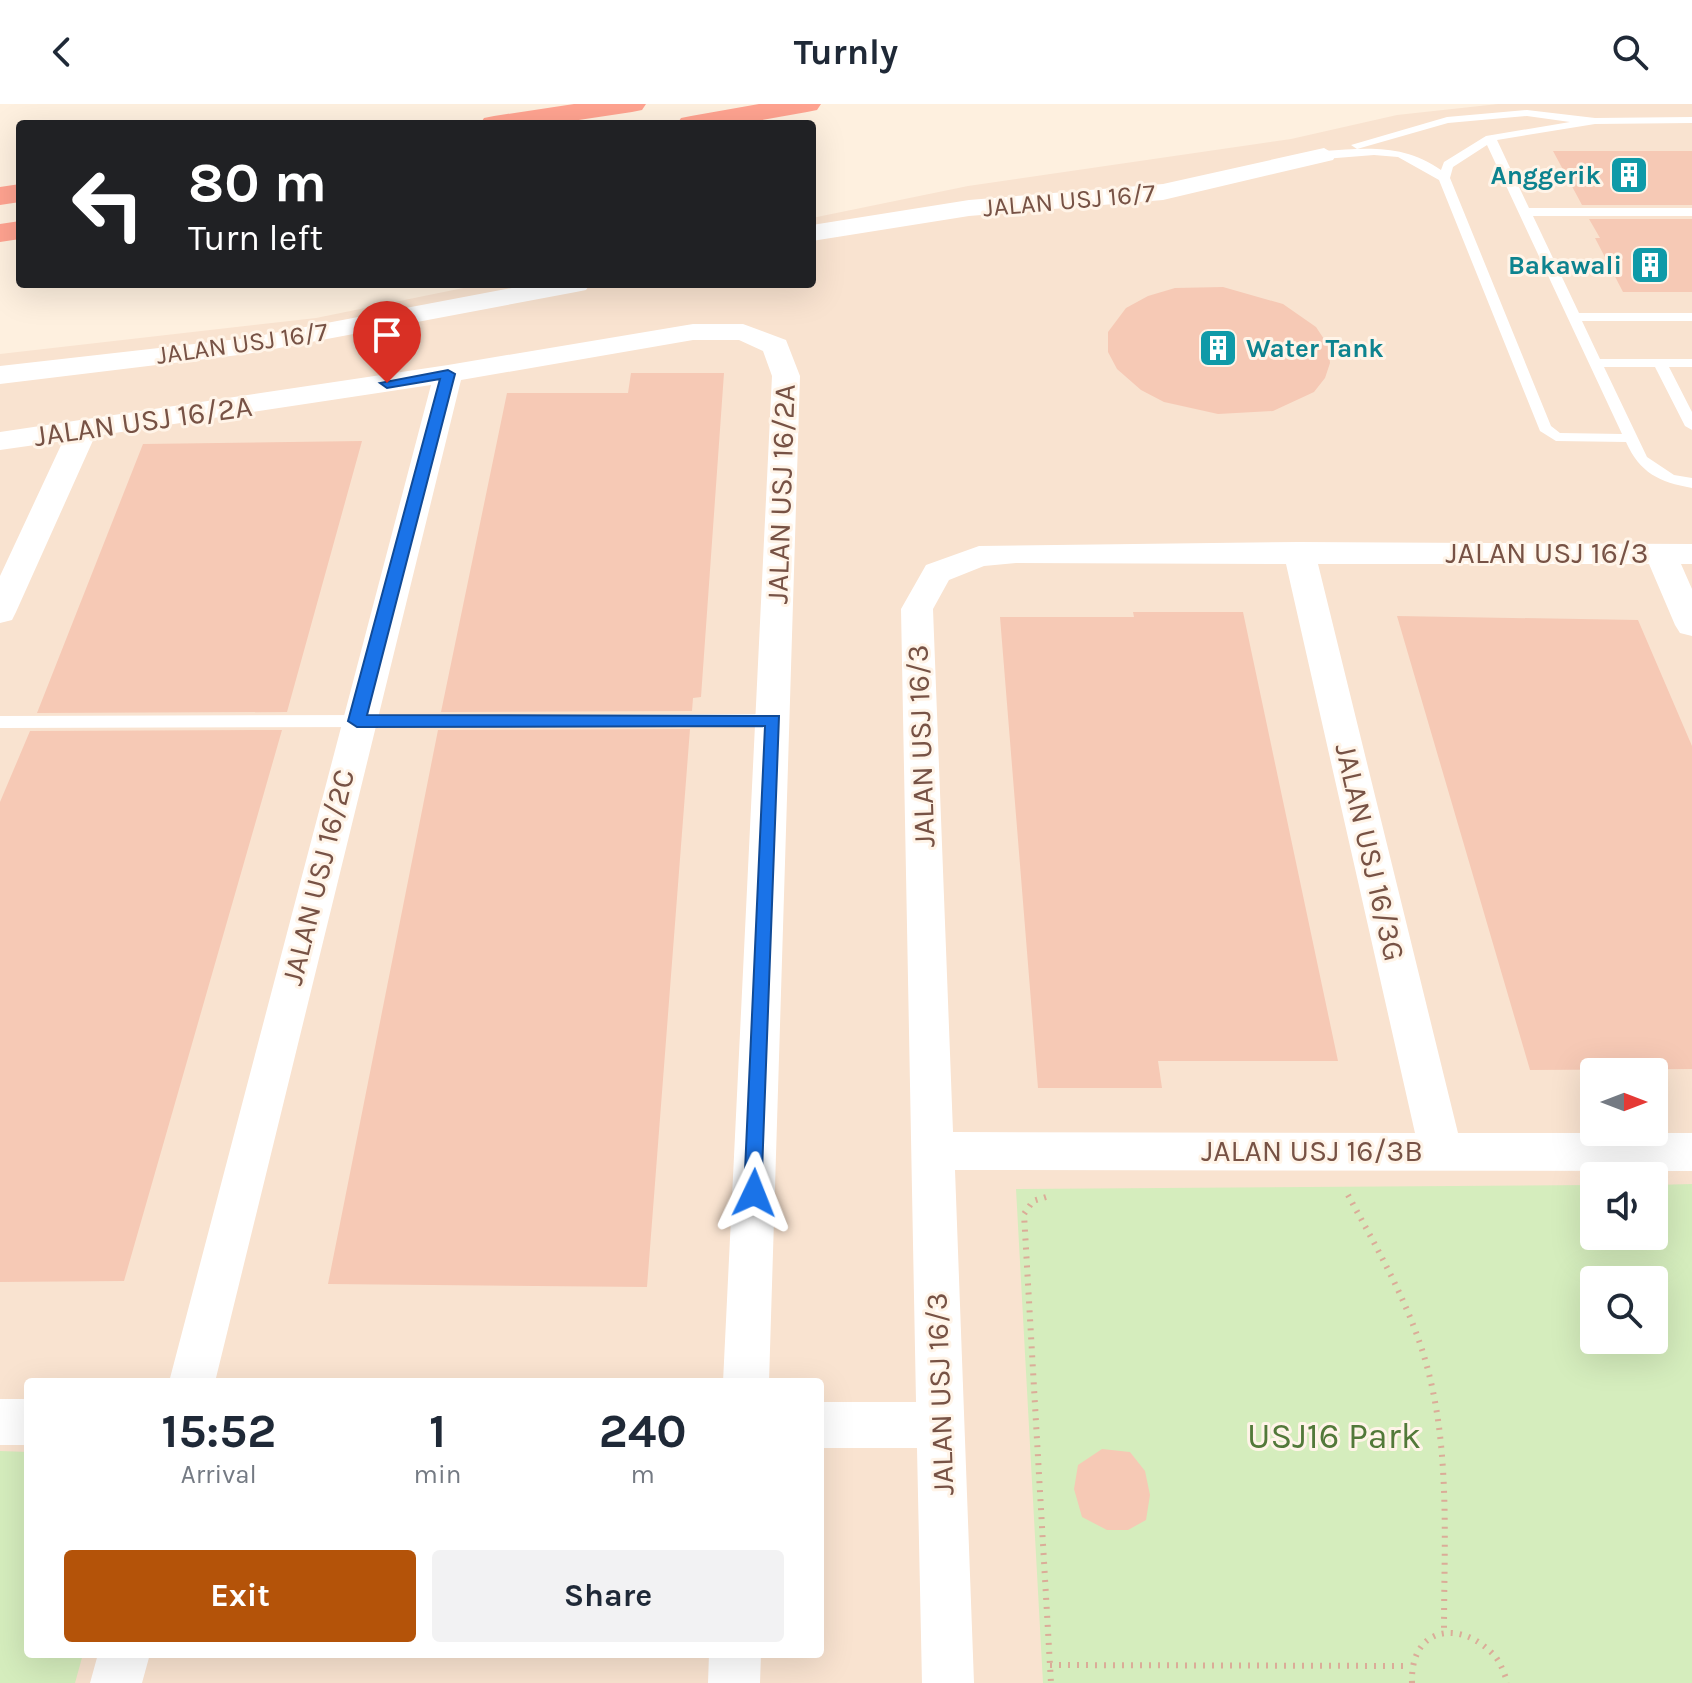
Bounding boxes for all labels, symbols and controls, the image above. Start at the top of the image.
icon: back [40,30,84,74]
icon: search [1608,30,1652,74]
text: Turnly [794,31,898,73]
text: 80 m [188,150,327,215]
icon: left [56,152,160,256]
building icon: Anggerik [1608,154,1650,196]
place label: Anggerik [1490,160,1601,191]
street label: JALAN USJ 16/7 [982,178,1156,223]
text: Turn left [188,217,323,259]
building icon: Bakawali [1629,244,1671,286]
place label: Bakawali [1508,250,1622,281]
pin [353,301,421,383]
icon: arrive [365,313,409,357]
street label: JALAN USJ 16/7 [154,316,330,371]
building icon: Water Tank [1197,327,1239,369]
place label: Water Tank [1246,333,1384,364]
street label: JALAN USJ 16/2A [759,384,803,604]
street label: JALAN USJ 16/2A [32,388,254,454]
street label: JALAN USJ 16/3 [1446,535,1648,571]
street label: JALAN USJ 16/3 [899,644,943,848]
street label: JALAN USJ 16/3G [1327,740,1413,964]
street label: JALAN USJ 16/2C [274,765,362,989]
north arrow [1580,1058,1668,1146]
map controls [1580,1058,1668,1354]
street label: JALAN USJ 16/3B [1201,1133,1423,1169]
position arrow [712,1151,796,1235]
button: sound [1580,1162,1668,1250]
button: search [1580,1266,1668,1354]
street label: JALAN USJ 16/3 [918,1292,962,1496]
text: 15:52 [161,1403,276,1459]
text: 1 [429,1403,446,1459]
text: 240 [599,1403,687,1459]
park label: USJ16 Park [1247,1415,1421,1457]
text: Arrival [181,1459,257,1490]
text: min [414,1459,461,1490]
text: m [630,1459,655,1490]
button: Exit [64,1550,416,1642]
button: Share [432,1550,784,1642]

